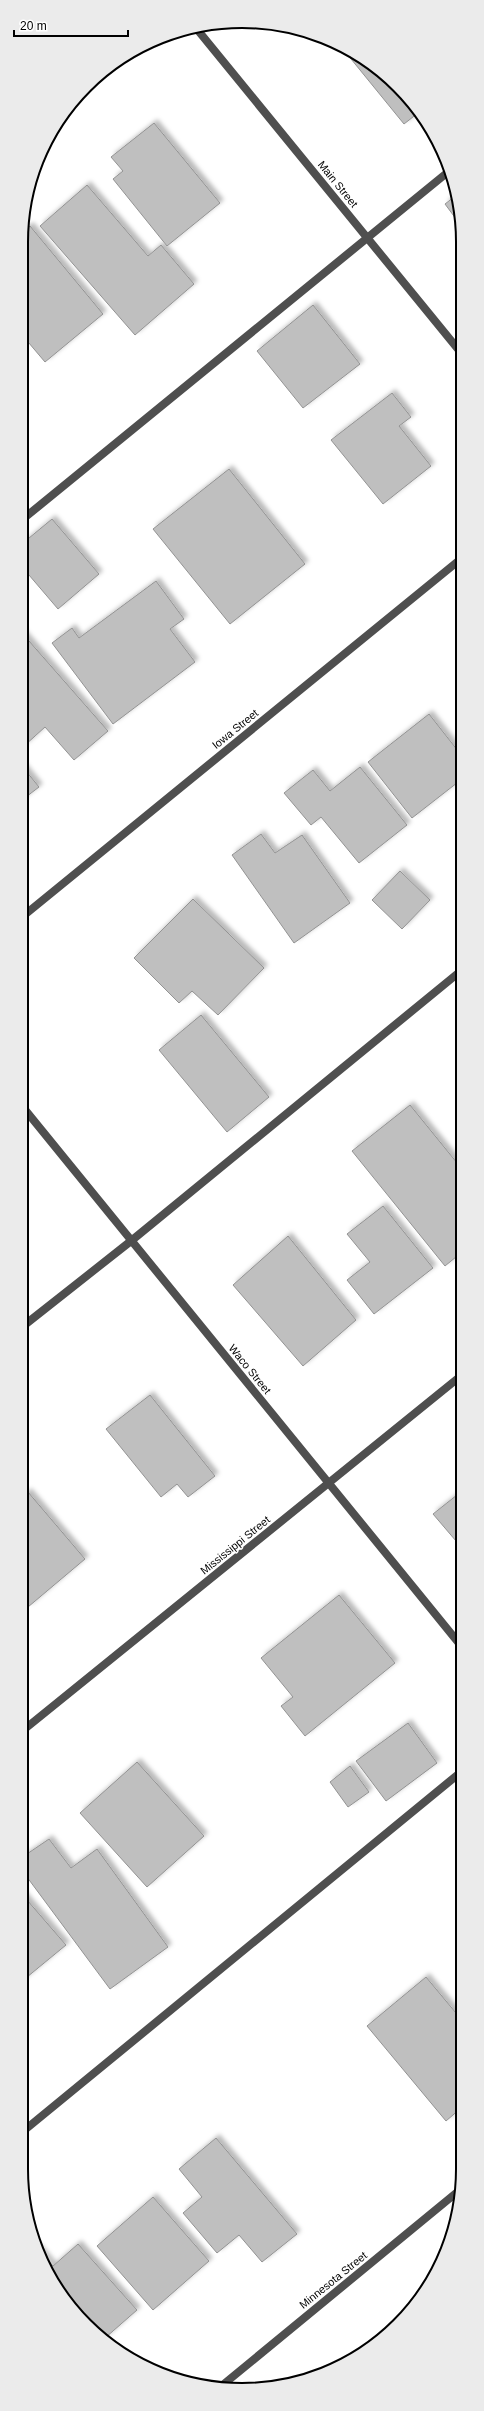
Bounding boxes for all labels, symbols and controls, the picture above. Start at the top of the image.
scale bar [14,12,128,38]
text: 20 m [20,19,47,33]
street label: Main Street [316,158,360,210]
street label: Iowa Street [210,707,260,751]
street label: Waco Street [226,1342,274,1396]
street label: Mississippi Street [198,1513,272,1577]
street label: Minnesota Street [297,2249,369,2311]

